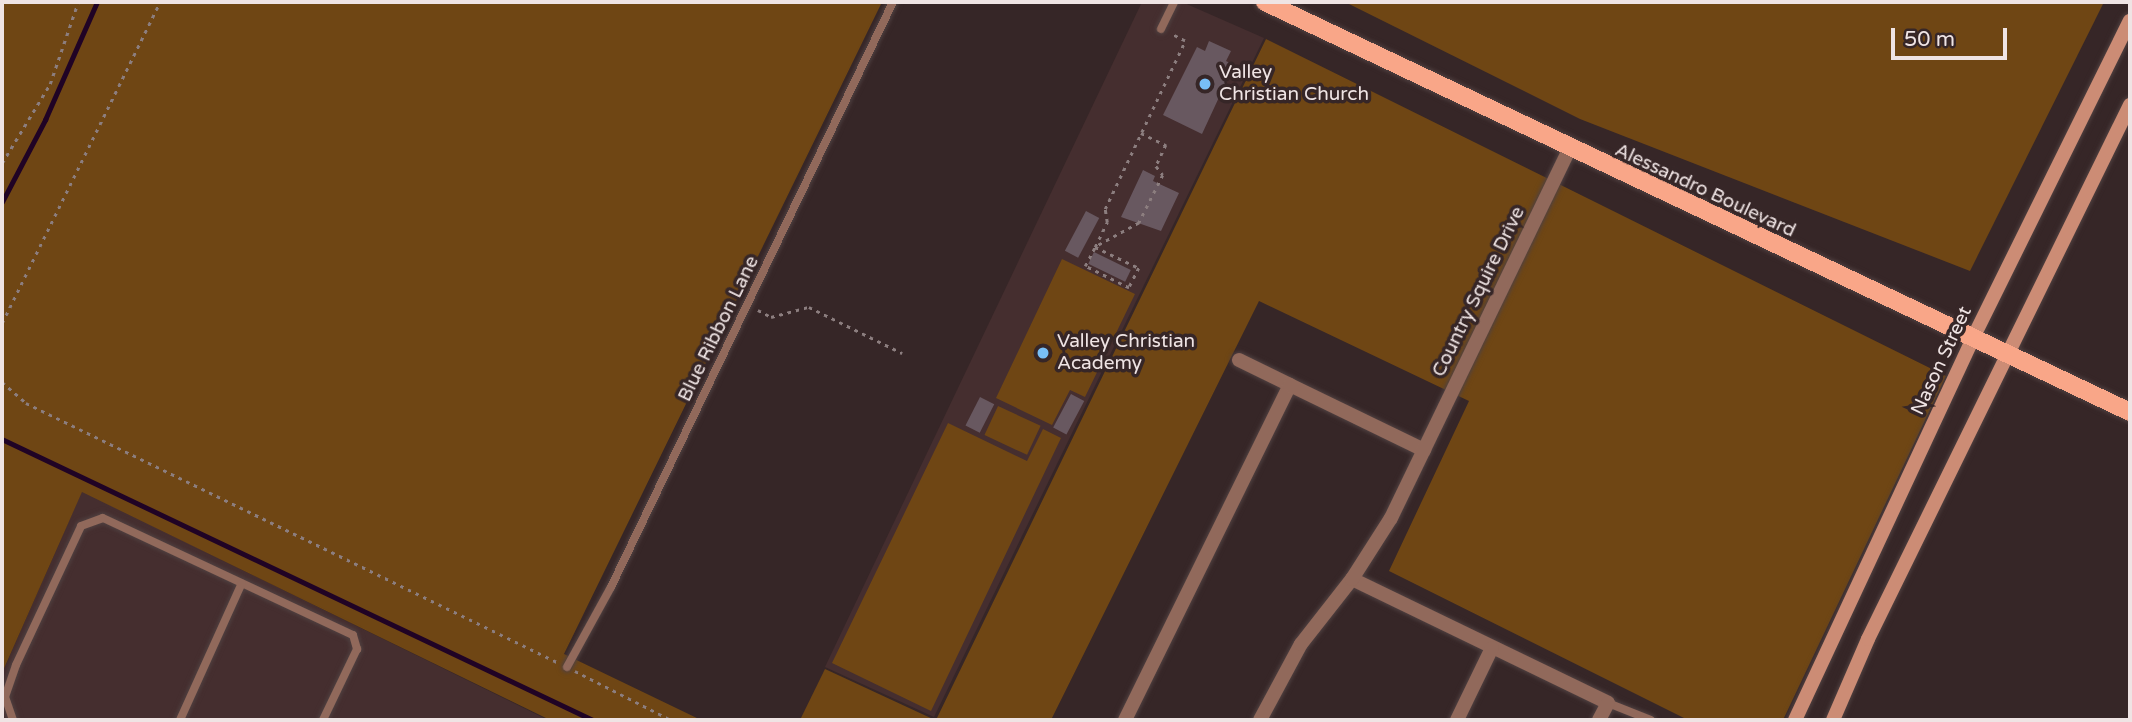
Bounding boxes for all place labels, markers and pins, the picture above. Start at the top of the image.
place label: Valley Christian Church [1219,62,1369,106]
marker: Valley Christian Church [1197,76,1213,92]
place label: Valley Christian Academy [1057,331,1195,375]
marker: Valley Christian Academy [1035,345,1051,361]

